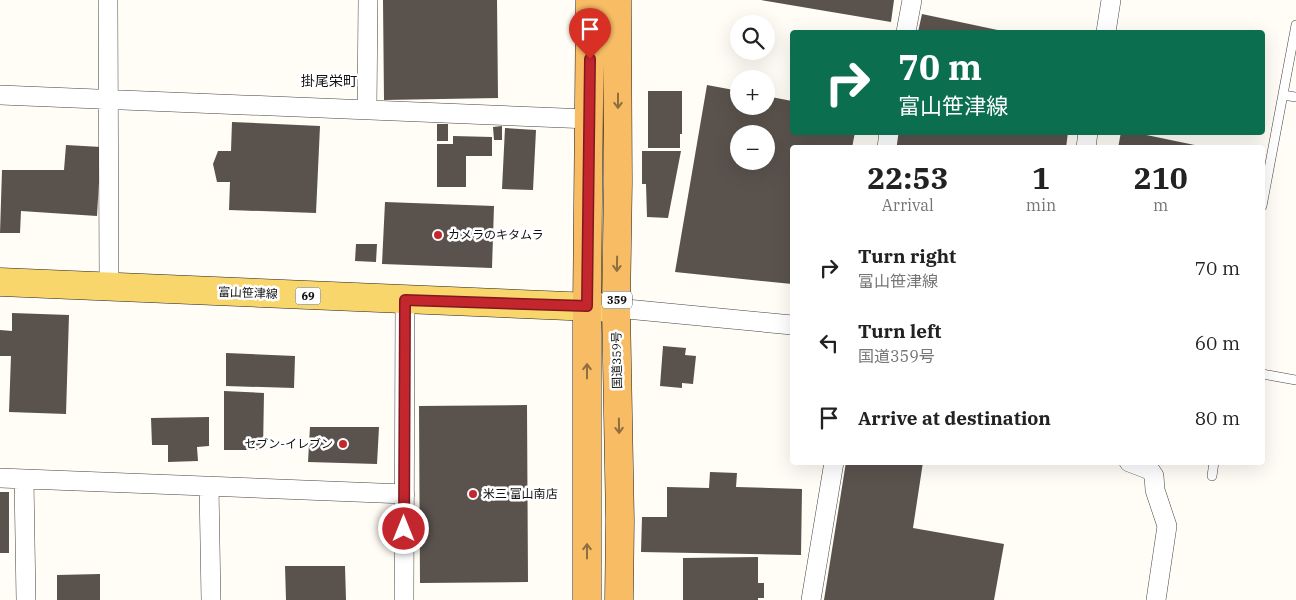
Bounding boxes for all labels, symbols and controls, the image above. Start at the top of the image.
pin [569,8,611,59]
icon: arrive [576,15,604,43]
map controls [730,15,775,170]
button: search [730,15,775,60]
text: 70 m [898,44,982,90]
icon: right [815,50,880,115]
button: + [730,70,775,115]
district label: 掛尾栄町 [301,72,357,90]
text: 富山笹津線 [898,91,1008,120]
one-way arrow [613,92,623,109]
button: − [730,125,775,170]
text: 22:53 [867,158,948,197]
text: 1 [1032,158,1050,197]
text: 210 [1134,158,1188,197]
text: Arrival [882,195,934,215]
text: min [1026,195,1056,215]
text: m [1153,195,1168,215]
place label: カメラのキタムラ [448,227,543,242]
marker: カメラのキタムラ [432,229,444,241]
text: Turn right [858,244,956,268]
icon: right [815,254,843,282]
one-way arrow [612,255,622,271]
text: 70 m [1195,256,1240,280]
text: 富山笹津線 [858,271,938,291]
street label: 富山笹津線 [218,284,278,301]
road number: 69 [296,288,320,304]
road number: 359 [602,292,632,308]
text: Turn left [858,319,941,343]
icon: left [815,329,843,357]
street label: 国道359号 [608,331,625,389]
text: 60 m [1195,331,1240,355]
text: 国道359号 [858,346,935,366]
one-way arrow [582,364,592,380]
icon: arrive [815,404,843,432]
text: Arrive at destination [858,406,1051,430]
text: 80 m [1195,406,1240,430]
one-way arrow [614,418,623,434]
place label: セブン-イレブン [244,436,333,451]
marker: セブン-イレブン [337,438,349,450]
place label: 米三 富山南店 [483,486,558,501]
marker: 米三 富山南店 [467,488,479,500]
position arrow [377,502,429,554]
one-way arrow [582,544,592,560]

